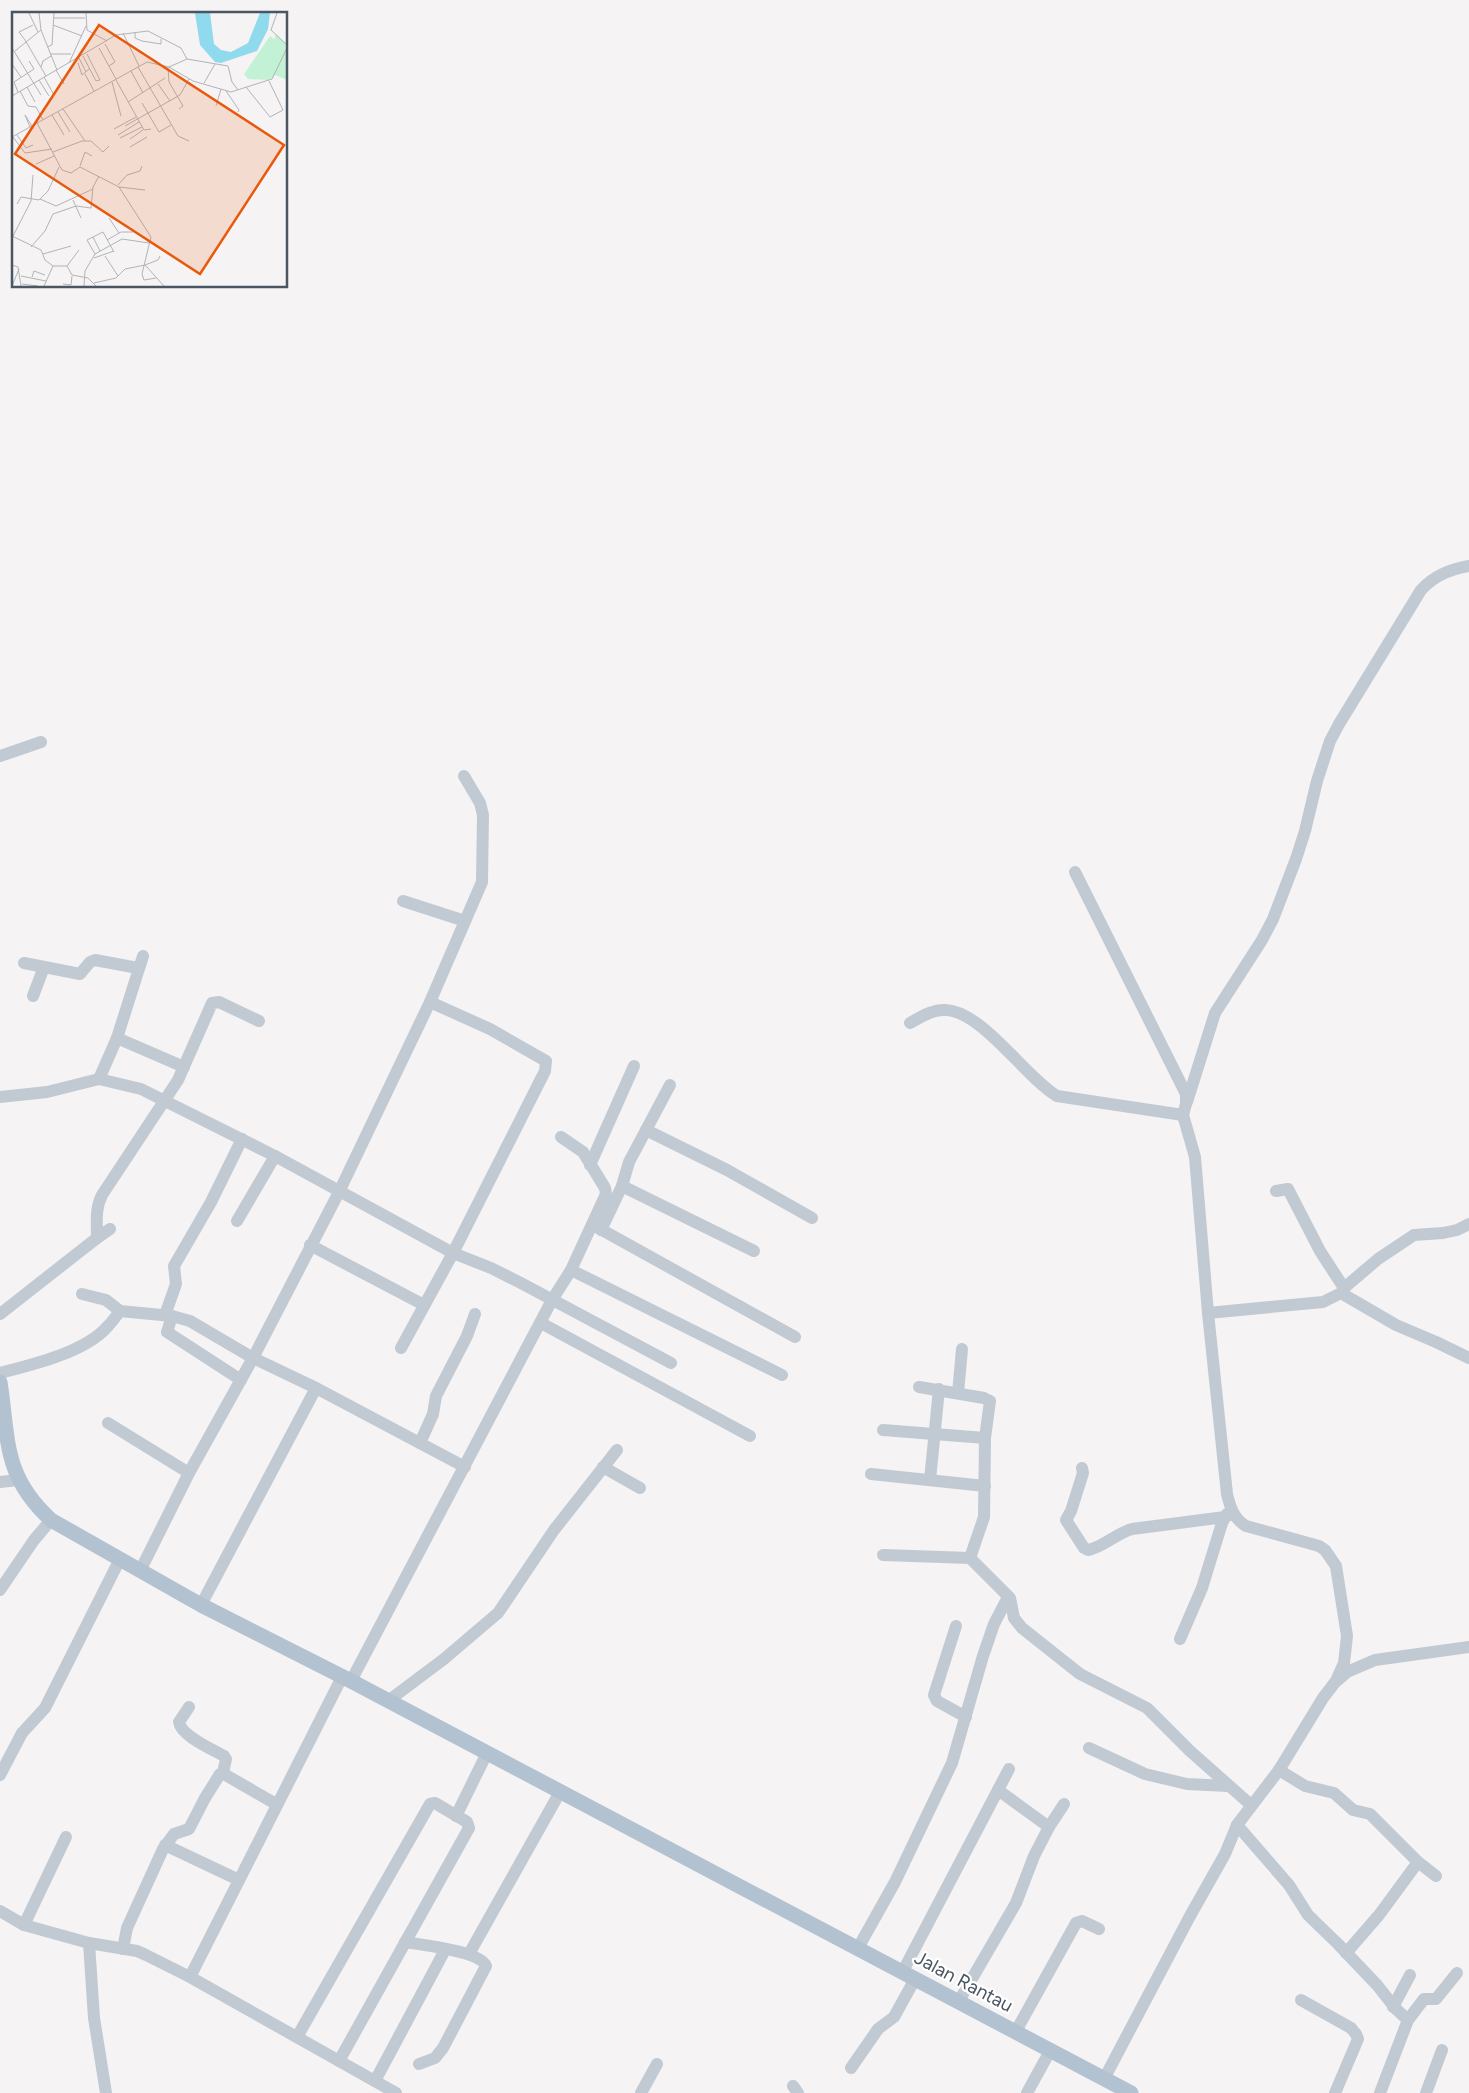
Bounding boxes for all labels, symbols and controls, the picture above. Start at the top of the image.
inset map [12,12,288,288]
street label: Jalan Rantau [911,1946,1017,2017]

